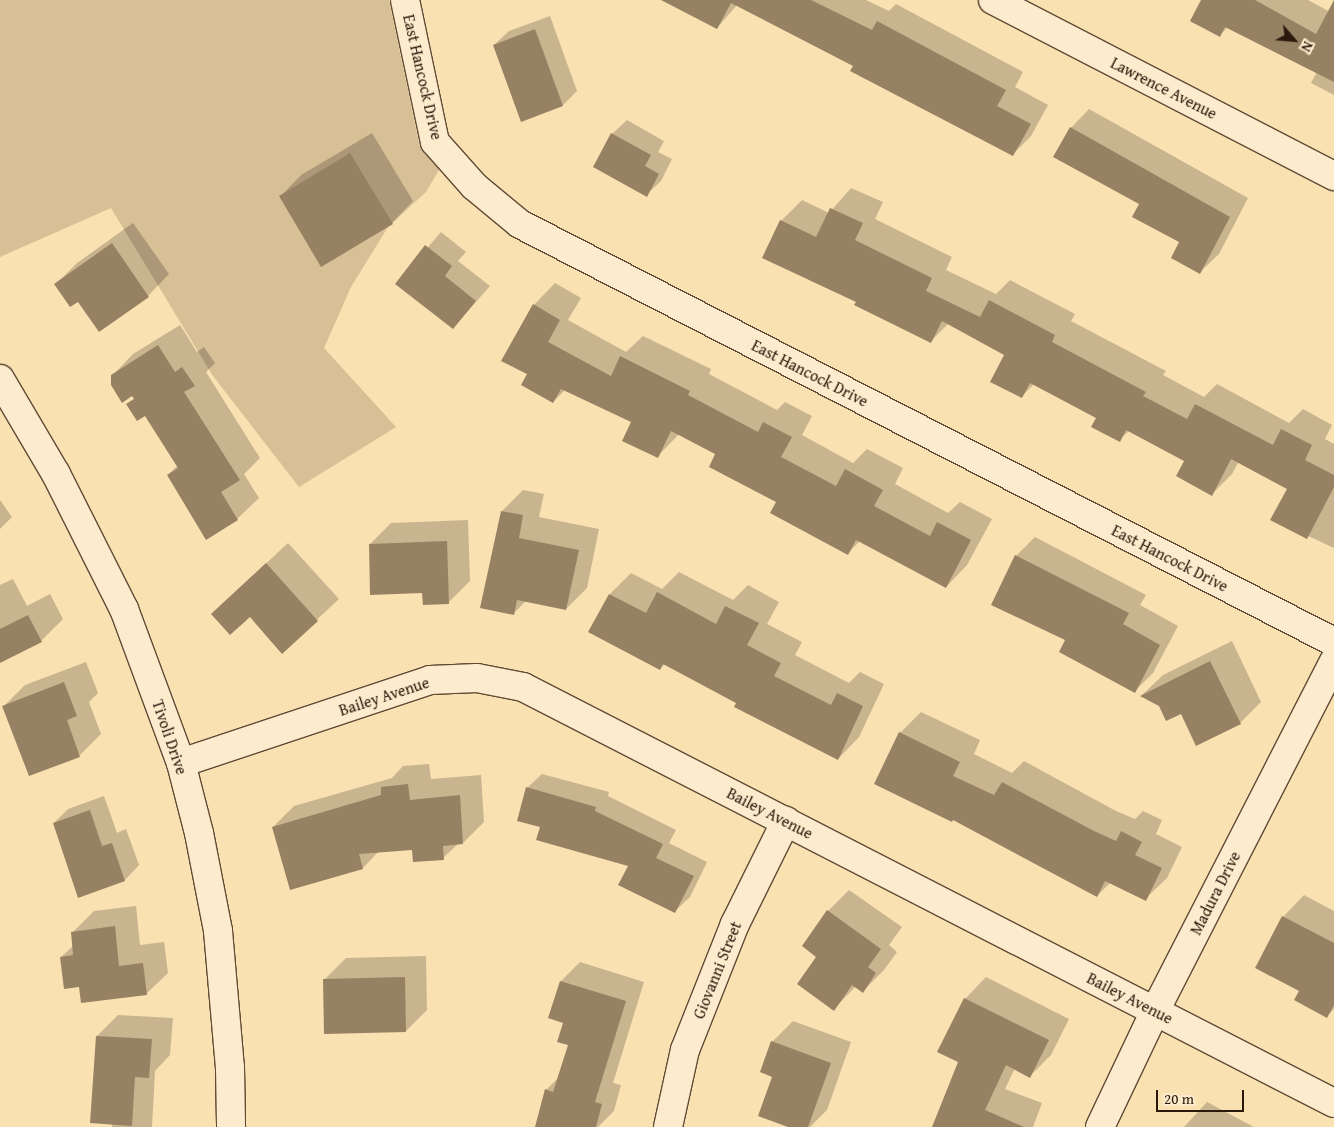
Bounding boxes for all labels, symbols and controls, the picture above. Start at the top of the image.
street label: East Hancock Drive [399,12,447,142]
north arrow [1269,15,1319,65]
text: N [1296,38,1318,56]
street label: Lawrence Avenue [1108,53,1220,123]
street label: East Hancock Drive [749,335,871,411]
street label: East Hancock Drive [1109,520,1231,596]
street label: Bailey Avenue [336,672,432,720]
street label: Tivoli Drive [148,697,192,777]
street label: Bailey Avenue [724,783,816,843]
street label: Madura Drive [1186,848,1244,938]
street label: Giovanni Street [689,918,745,1022]
street label: Bailey Avenue [1084,968,1176,1028]
scale bar [1159,1080,1246,1112]
text: 20 m [1164,1088,1194,1109]

